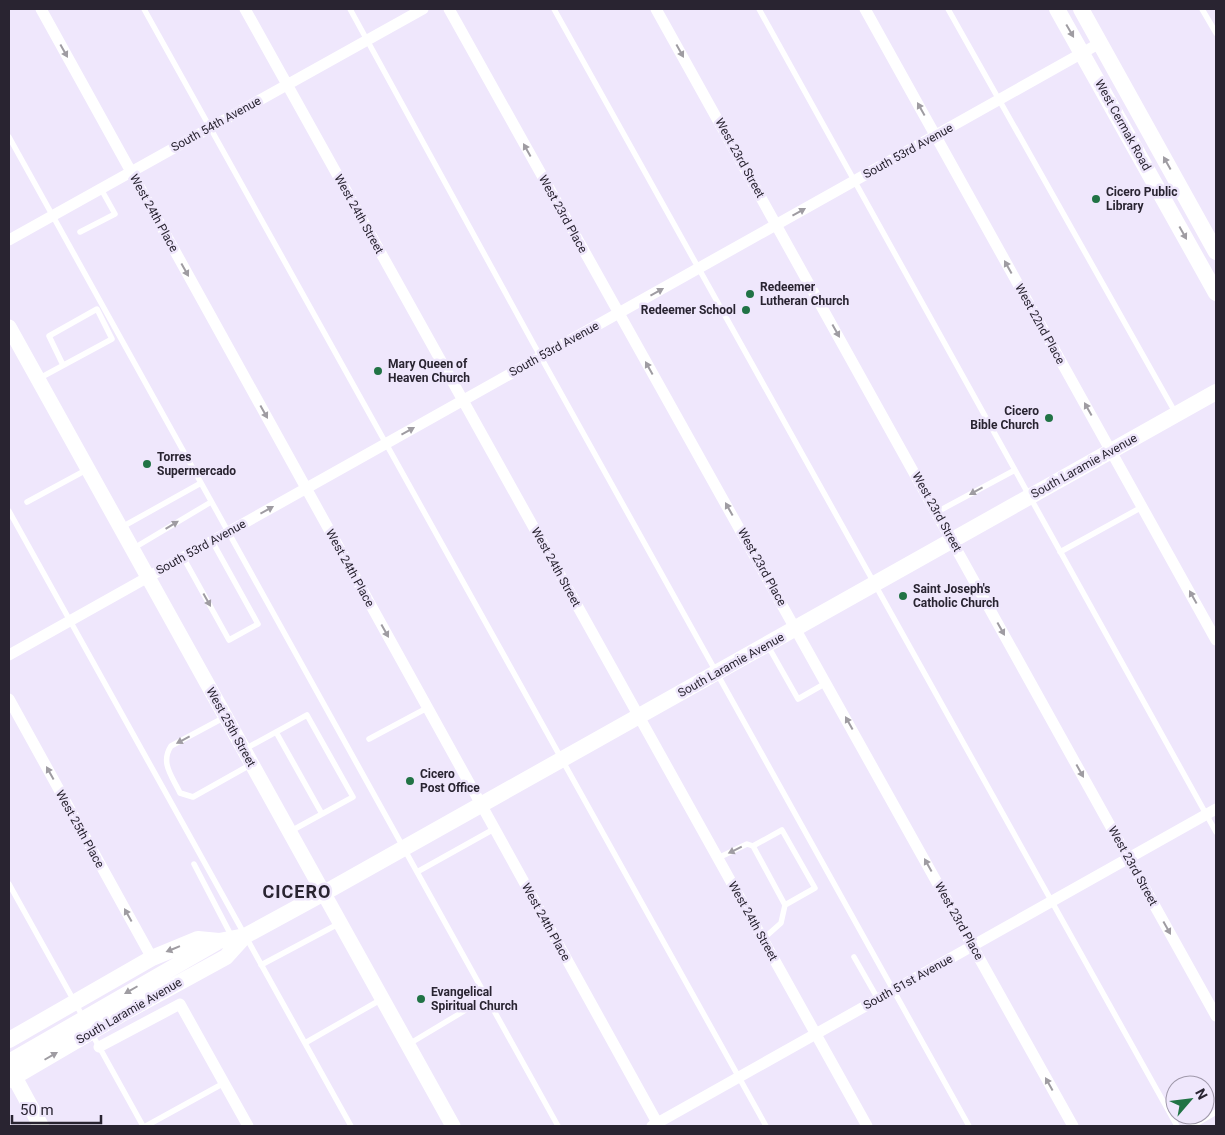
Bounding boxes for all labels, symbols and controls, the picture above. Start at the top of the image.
one-way arrow [1066,24,1075,37]
one-way arrow [676,44,684,59]
one-way arrow [60,45,69,58]
street label: West Cermak Road [1092,77,1154,173]
street label: South 54th Avenue [169,94,263,154]
one-way arrow [917,102,925,117]
street label: West 23rd Street [712,116,768,200]
street label: South 53rd Avenue [861,121,955,181]
one-way arrow [523,143,532,156]
one-way arrow [1163,156,1171,170]
street label: West 24th Place [127,172,181,254]
street label: West 24th Street [331,172,387,256]
street label: West 23rd Place [536,173,590,255]
place label: Cicero Public Library [1106,185,1178,213]
marker: Cicero Public Library [1090,193,1102,205]
one-way arrow [792,208,805,217]
one-way arrow [1179,226,1187,241]
one-way arrow [1004,260,1013,273]
one-way arrow [181,263,190,277]
place label: Redeemer Lutheran Church [760,280,849,308]
street label: West 22nd Place [1012,281,1068,367]
one-way arrow [650,287,664,296]
marker: Redeemer Lutheran Church [744,288,756,300]
place label: Redeemer School [641,303,736,317]
marker: Redeemer School [740,304,752,316]
street label: South 53rd Avenue [507,319,601,379]
one-way arrow [832,324,840,338]
place label: Mary Queen of Heaven Church [388,357,470,385]
one-way arrow [645,361,653,375]
marker: Mary Queen of Heaven Church [372,365,384,377]
one-way arrow [1083,402,1092,415]
place label: Cicero Bible Church [970,404,1039,432]
one-way arrow [260,405,268,420]
marker: Cicero Bible Church [1043,412,1055,424]
one-way arrow [401,427,416,435]
street label: South Laramie Avenue [1028,431,1140,501]
place label: Torres Supermercado [157,450,236,478]
marker: Torres Supermercado [141,458,153,470]
street label: West 23rd Street [909,470,965,554]
one-way arrow [969,487,983,495]
one-way arrow [725,502,733,517]
one-way arrow [260,506,273,515]
street label: South 53rd Avenue [154,517,248,577]
one-way arrow [165,521,178,530]
street label: West 24th Street [528,525,584,609]
street label: West 23rd Place [735,526,789,608]
street label: West 24th Place [323,527,377,609]
place label: Saint Joseph's Catholic Church [913,582,999,610]
marker: Saint Joseph's Catholic Church [897,590,909,602]
one-way arrow [1188,590,1197,604]
one-way arrow [202,593,211,606]
one-way arrow [997,622,1006,636]
one-way arrow [381,624,389,639]
street label: South Laramie Avenue [675,630,787,700]
street label: West 25th Street [203,685,259,769]
one-way arrow [845,716,853,730]
one-way arrow [175,736,190,744]
one-way arrow [1076,764,1084,778]
one-way arrow [45,766,54,780]
place label: Cicero Post Office [420,767,480,795]
marker: Cicero Post Office [404,775,416,787]
street label: West 25th Place [53,788,107,870]
street label: West 23rd Street [1105,824,1161,908]
one-way arrow [728,846,742,854]
one-way arrow [924,858,932,873]
street label: West 24th Street [725,879,781,963]
street label: West 23rd Place [932,880,986,962]
district label: CICERO [263,881,331,902]
street label: West 24th Place [519,881,573,963]
one-way arrow [124,909,133,922]
one-way arrow [1163,922,1172,935]
one-way arrow [166,946,180,954]
street label: South 51st Avenue [861,952,955,1012]
street label: South Laramie Avenue [74,975,184,1047]
place label: Evangelical Spiritual Church [431,985,518,1013]
one-way arrow [124,986,138,995]
marker: Evangelical Spiritual Church [415,993,427,1005]
one-way arrow [44,1051,57,1060]
north arrow [1165,1075,1215,1125]
one-way arrow [1045,1077,1054,1090]
text: N [1192,1086,1211,1102]
scale bar [12,1092,101,1124]
text: 50 m [20,1101,54,1119]

